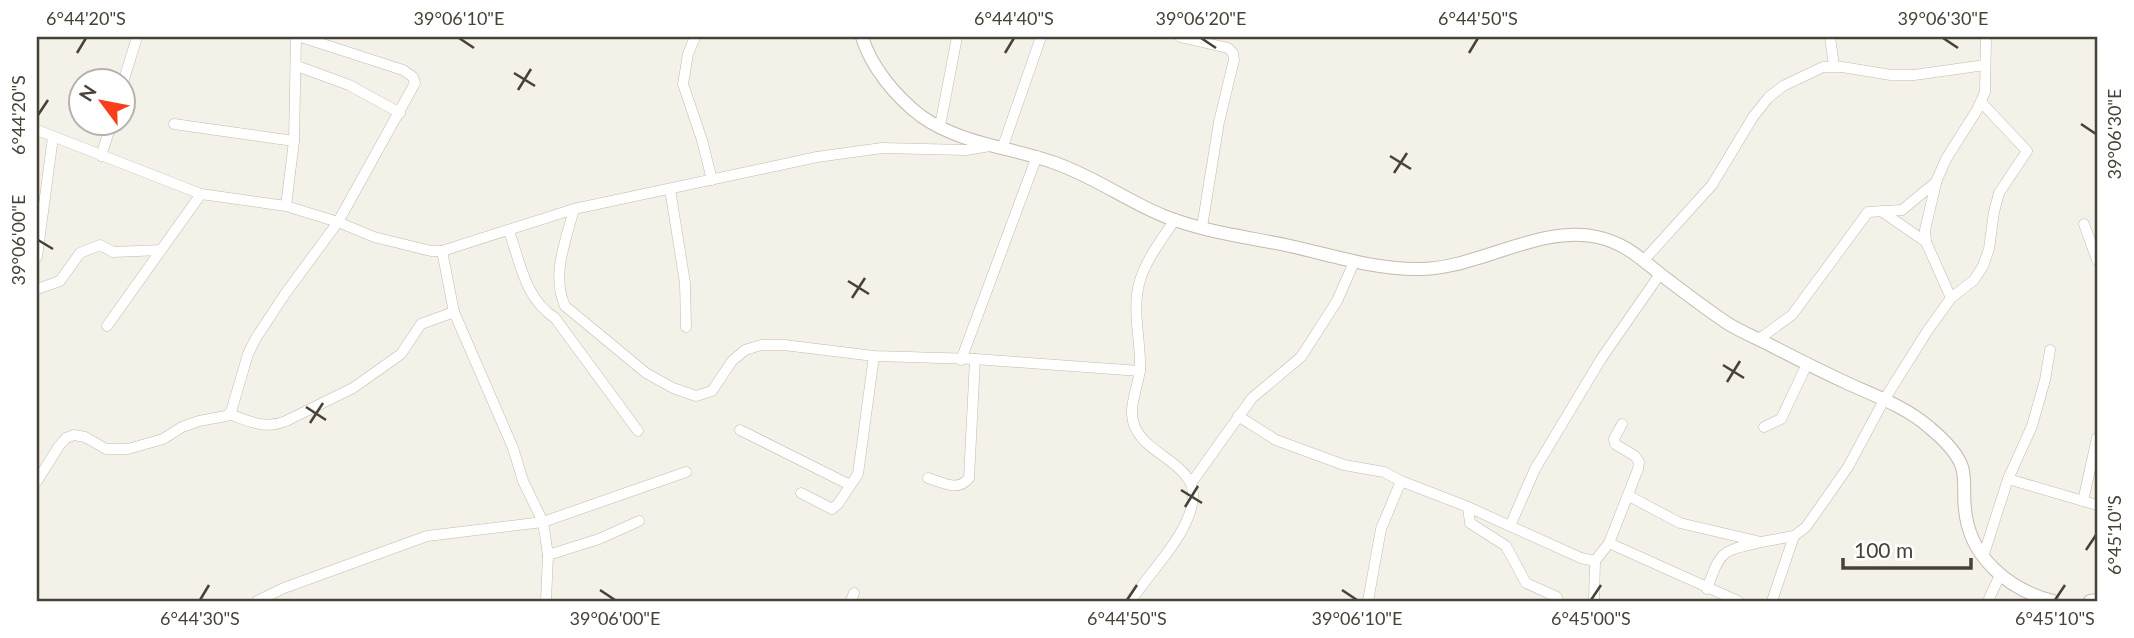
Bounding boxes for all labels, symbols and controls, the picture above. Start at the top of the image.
text: 6°44'20"S [46,7,126,29]
text: 39°06'10"E [414,7,504,29]
text: 6°44'40"S [974,7,1054,29]
text: 39°06'20"E [1156,7,1246,29]
text: 6°44'50"S [1438,7,1518,29]
text: 39°06'30"E [1898,7,1988,29]
north arrow [66,66,136,136]
text: 6°44'20"S [7,75,29,155]
text: N [74,80,101,105]
text: 39°06'30"E [2103,89,2125,179]
text: 39°06'00"E [7,195,29,285]
text: 6°45'10"S [2103,495,2125,575]
scale bar [1843,526,1971,570]
text: 100 m [1854,537,1913,562]
text: 6°44'30"S [160,607,240,629]
text: 39°06'00"E [570,607,660,629]
text: 6°44'50"S [1087,607,1167,629]
text: 39°06'10"E [1312,607,1402,629]
text: 6°45'00"S [1551,607,1631,629]
text: 6°45'10"S [2015,607,2095,629]

